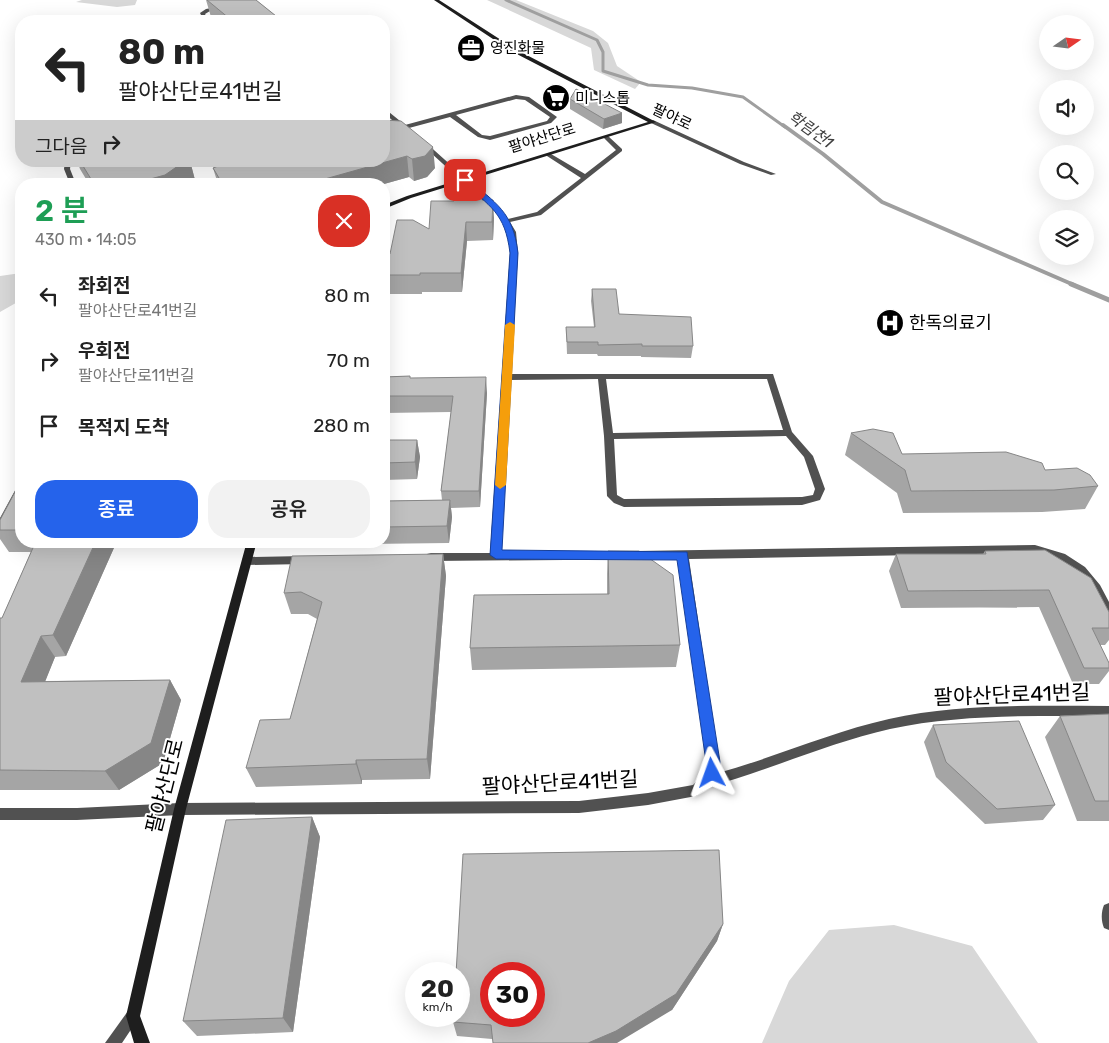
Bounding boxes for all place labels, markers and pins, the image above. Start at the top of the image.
office icon: 영진화물 [456,33,486,63]
place label: 영진화물 [490,39,545,57]
supermarket icon: 미니스톱 [541,83,571,113]
place label: 미니스톱 [575,89,630,107]
pin [444,159,486,201]
hospital icon: 한독의료기 [875,308,905,338]
place label: 한독의료기 [909,312,992,334]

